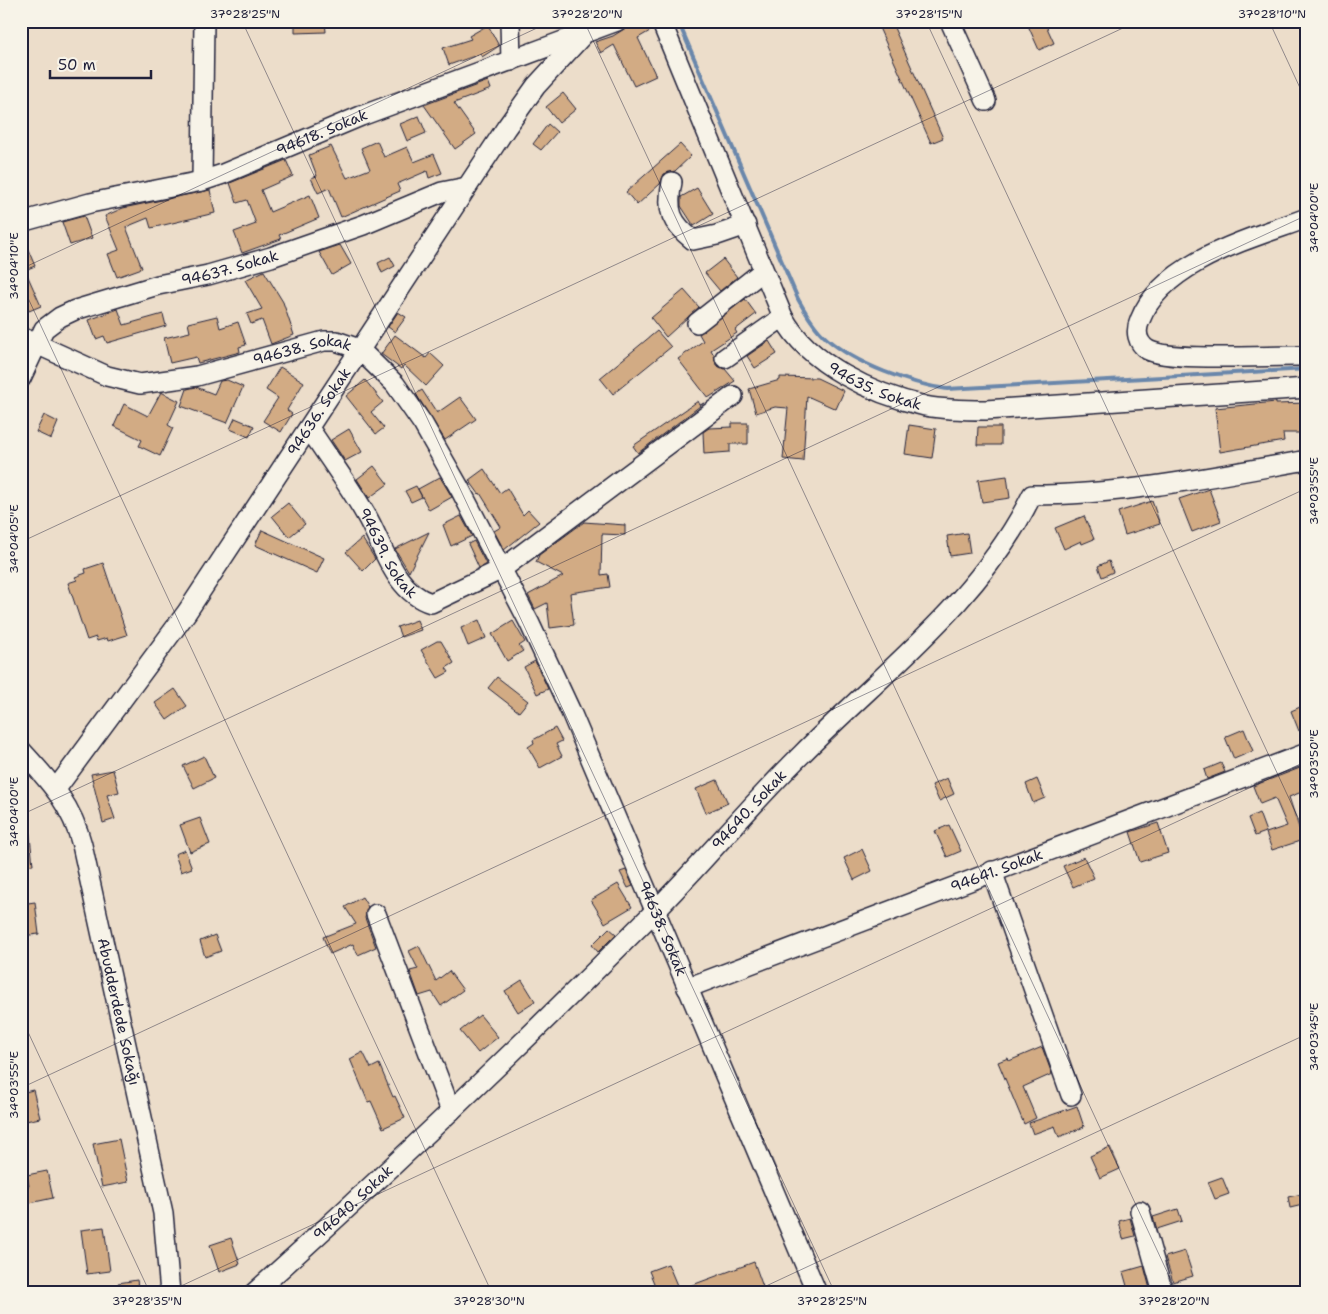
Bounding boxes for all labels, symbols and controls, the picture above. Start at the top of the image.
text: 37°28'25"N [210,6,280,22]
text: 37°28'20"N [551,6,623,22]
text: 37°28'15"N [895,6,963,22]
text: 37°28'10"N [1238,6,1306,22]
scale bar [50,48,151,80]
text: 50 m [58,55,96,75]
street label: 94618. Sokak [273,104,370,161]
text: 34°04'00"E [1306,183,1322,253]
text: 34°04'10"E [6,232,22,300]
street label: 94637. Sokak [179,245,281,290]
street label: 94638. Sokak [250,331,355,370]
street label: 94635. Sokak [824,357,924,415]
street label: 94636. Sokak [283,364,355,460]
text: 34°03'55"E [1306,457,1322,525]
text: 34°04'05"E [6,504,22,574]
street label: 94639. Sokak [354,504,421,603]
text: 34°03'50"E [1306,729,1322,799]
street label: 94640. Sokak [707,765,791,854]
text: 34°04'00"E [6,777,22,847]
street label: 94641. Sokak [947,844,1046,897]
street label: 94638. Sokak [634,878,692,979]
street label: Abudderdede Sokağı [93,936,145,1087]
text: 34°03'45"E [1306,1003,1322,1071]
text: 34°03'55"E [6,1051,22,1119]
street label: 94640. Sokak [309,1161,397,1245]
text: 37°28'35"N [112,1293,182,1309]
text: 37°28'30"N [453,1293,525,1309]
text: 37°28'25"N [797,1293,867,1309]
text: 37°28'20"N [1138,1293,1210,1309]

